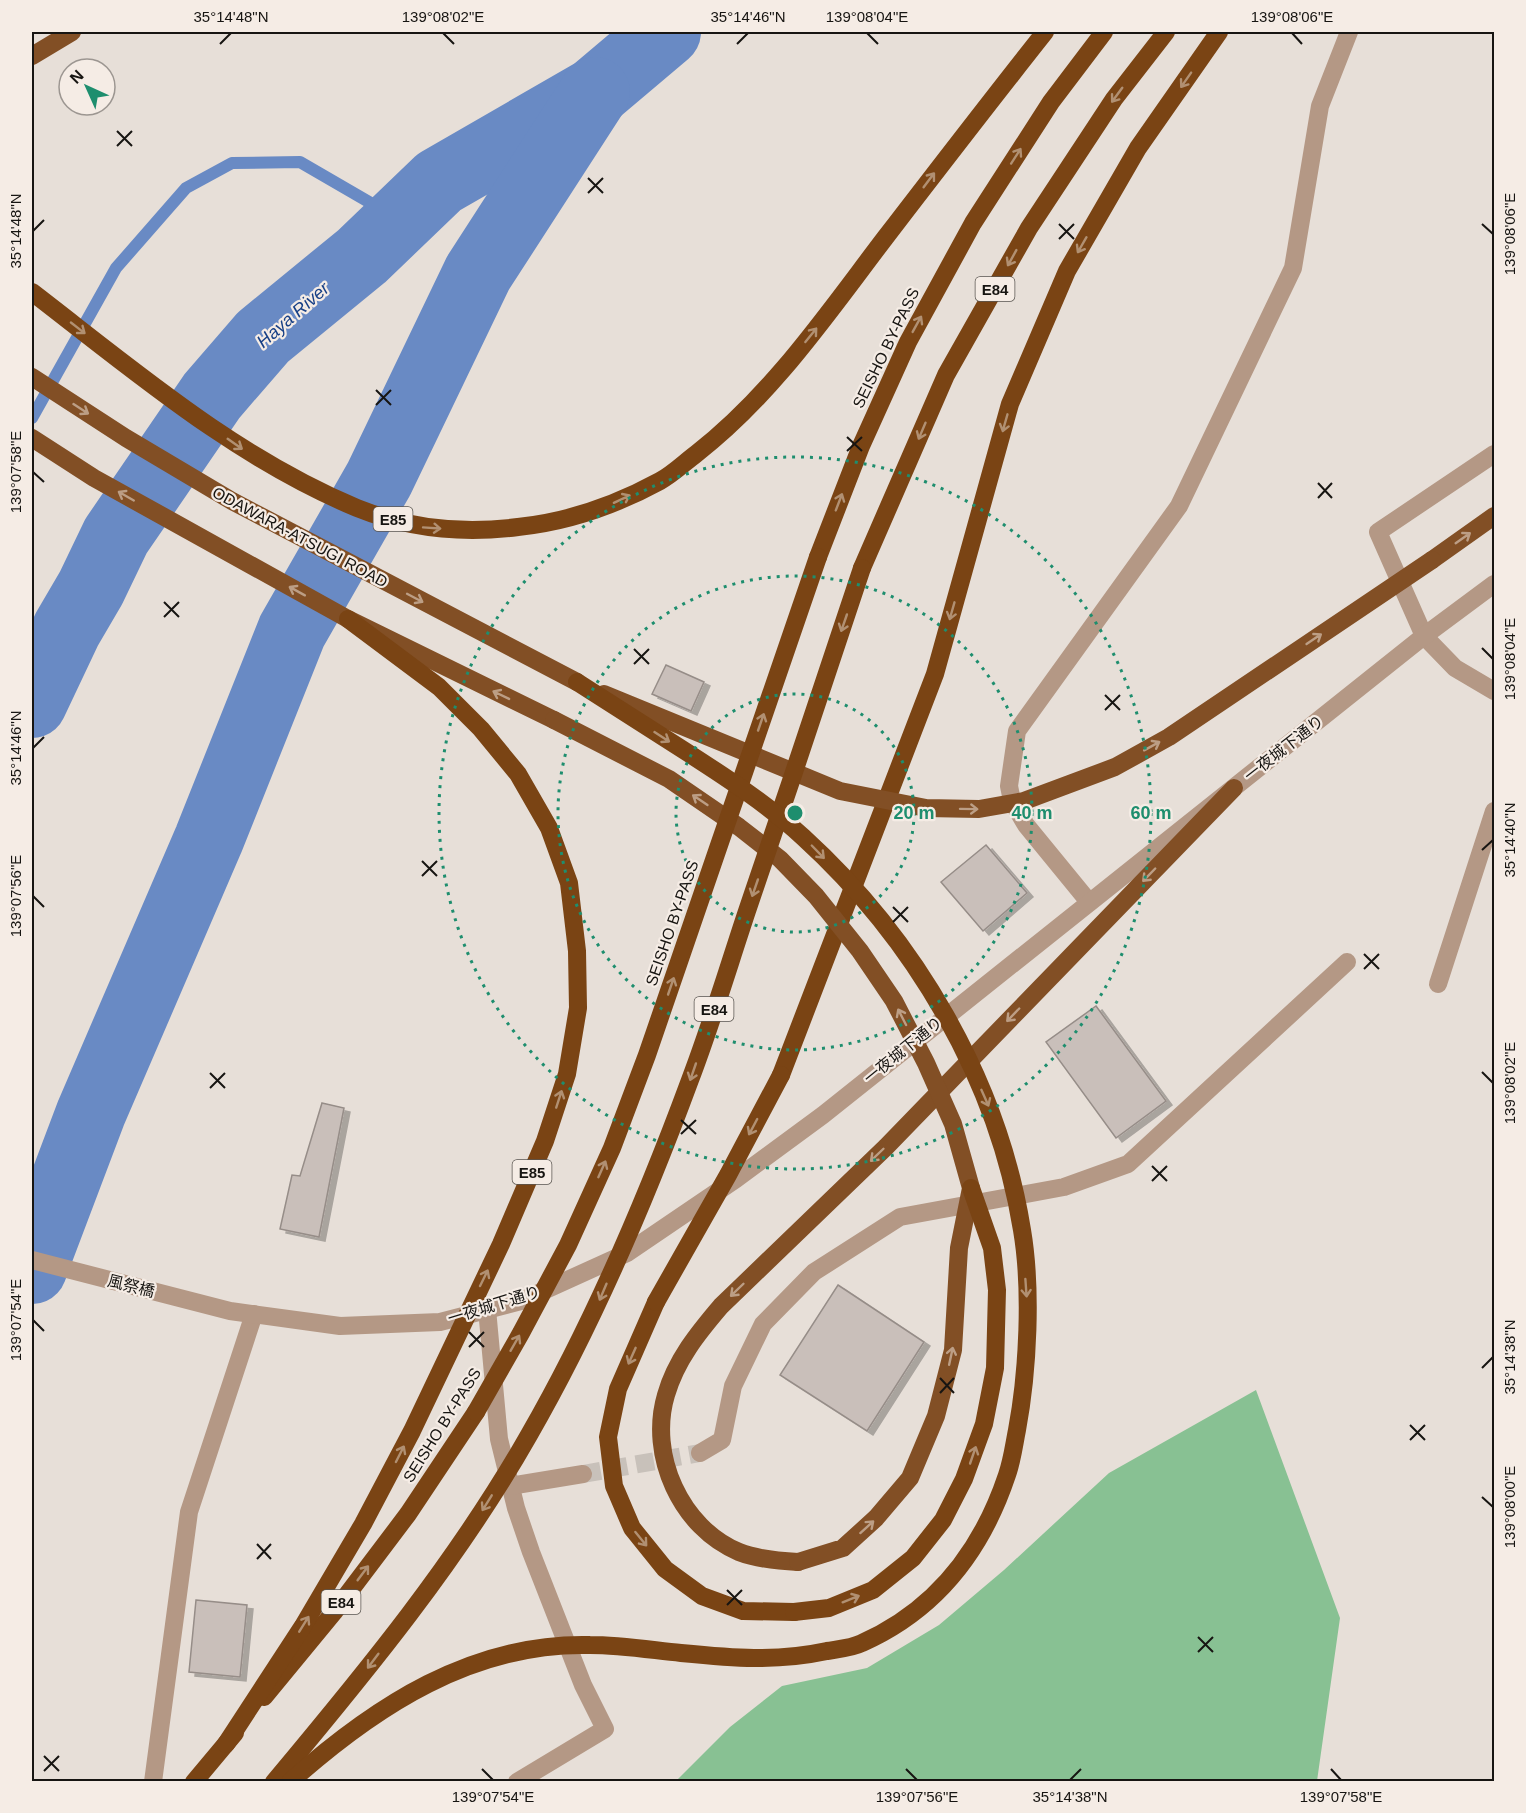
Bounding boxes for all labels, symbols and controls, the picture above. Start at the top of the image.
text: 35°14'48"N [193,8,269,25]
text: 139°08'02"E [402,8,484,25]
text: 35°14'46"N [710,8,786,25]
text: 139°08'04"E [826,8,908,25]
text: 139°08'06"E [1251,8,1333,25]
north arrow [57,57,117,117]
text: N [67,67,87,87]
one-way arrow [1180,71,1192,87]
one-way arrow [1111,86,1124,102]
one-way arrow [1011,148,1023,165]
one-way arrow [923,172,936,188]
text: 35°14'48"N [7,193,24,269]
text: 139°08'06"E [1501,193,1518,275]
one-way arrow [1076,236,1088,253]
one-way arrow [1006,249,1017,267]
road number: E84 [976,277,1014,301]
water label: Haya River [253,278,334,352]
street label: SEISHO BY-PASS [850,285,922,411]
one-way arrow [912,316,924,333]
one-way arrow [70,321,86,334]
one-way arrow [805,327,818,343]
one-way arrow [72,403,89,415]
one-way arrow [999,413,1010,432]
one-way arrow [915,422,927,440]
text: 139°07'58"E [7,431,24,513]
one-way arrow [226,438,242,450]
street label: ODAWARA-ATSUGI ROAD [210,484,390,590]
one-way arrow [118,490,135,502]
one-way arrow [613,492,631,504]
one-way arrow [834,494,845,512]
road number: E85 [374,507,412,531]
one-way arrow [421,523,441,534]
one-way arrow [1455,532,1471,544]
one-way arrow [288,585,306,596]
one-way arrow [405,593,423,604]
one-way arrow [946,601,957,620]
one-way arrow [837,613,848,632]
text: 139°08'04"E [1501,618,1518,700]
one-way arrow [1306,633,1322,645]
one-way arrow [493,688,511,700]
text: 35°14'46"N [7,710,24,786]
street label: 一夜城下通り [1241,712,1327,784]
one-way arrow [757,714,768,732]
one-way arrow [653,731,670,743]
one-way arrow [1143,740,1160,752]
one-way arrow [692,794,708,806]
text: 35°14'40"N [1501,802,1518,878]
centre of rings [785,803,805,823]
text: 20 m [893,803,935,823]
one-way arrow [959,803,979,814]
text: 40 m [1011,803,1053,823]
text: 60 m [1130,803,1172,823]
one-way arrow [811,845,825,860]
text: 139°07'56"E [7,855,24,937]
street label: SEISHO BY-PASS [643,858,701,988]
one-way arrow [1142,867,1156,882]
one-way arrow [749,878,760,897]
one-way arrow [666,977,677,996]
road number: E84 [694,997,734,1021]
one-way arrow [1006,1007,1021,1022]
one-way arrow [896,1008,907,1026]
street label: 一夜城下通り [860,1013,946,1087]
text: 139°08'02"E [1501,1042,1518,1124]
one-way arrow [687,1062,698,1081]
one-way arrow [980,1089,991,1107]
one-way arrow [554,1090,565,1109]
one-way arrow [747,1117,758,1135]
one-way arrow [870,1147,885,1162]
road number: E85 [512,1160,552,1184]
one-way arrow [597,1160,608,1178]
one-way arrow [479,1270,491,1288]
street label: 風祭橋 [106,1271,157,1300]
one-way arrow [1021,1277,1032,1297]
text: 139°07'54"E [7,1279,24,1361]
one-way arrow [597,1282,608,1300]
street label: 一夜城下通り [446,1283,542,1327]
one-way arrow [730,1283,745,1297]
text: 35°14'38"N [1501,1319,1518,1395]
one-way arrow [510,1335,522,1352]
one-way arrow [626,1346,637,1364]
one-way arrow [946,1346,957,1366]
street label: SEISHO BY-PASS [400,1365,484,1485]
one-way arrow [394,1445,406,1463]
one-way arrow [968,1447,979,1465]
text: 139°08'00"E [1501,1466,1518,1548]
one-way arrow [480,1494,492,1511]
one-way arrow [859,1520,874,1534]
one-way arrow [634,1531,647,1547]
one-way arrow [357,1566,370,1582]
road number: E84 [322,1590,360,1614]
one-way arrow [841,1593,860,1604]
one-way arrow [298,1616,310,1633]
one-way arrow [367,1653,379,1669]
text: 139°07'54"E [452,1788,534,1805]
text: 139°07'56"E [876,1788,958,1805]
text: 35°14'38"N [1032,1788,1108,1805]
text: 139°07'58"E [1300,1788,1382,1805]

